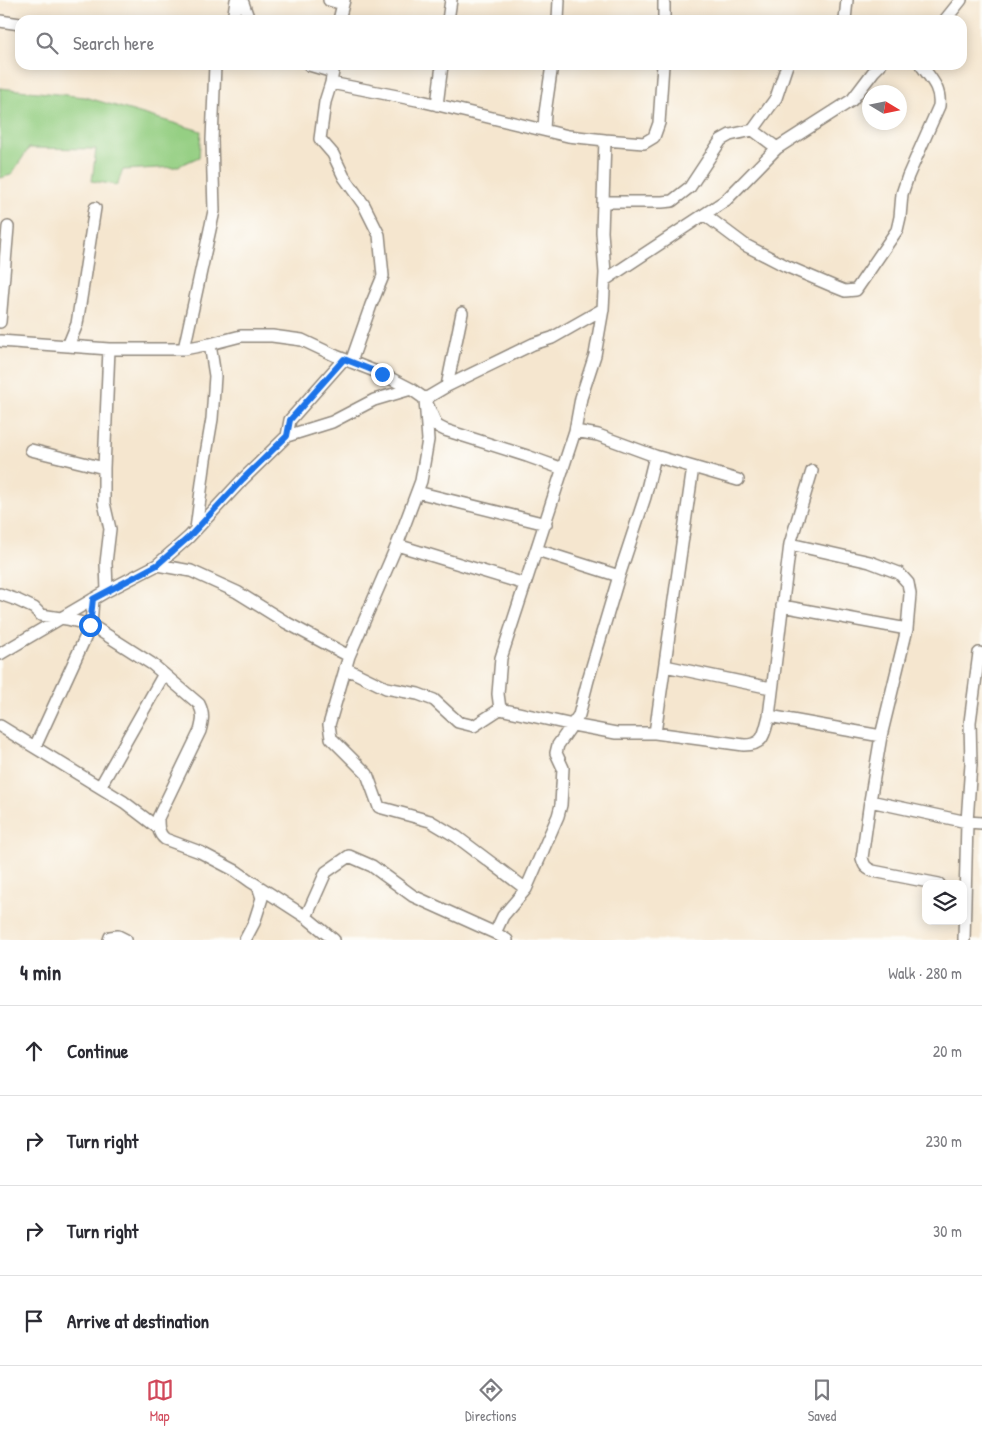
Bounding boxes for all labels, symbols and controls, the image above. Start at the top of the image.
search box [15,15,967,70]
icon: search [33,29,61,57]
text: Search here [73,30,154,56]
north arrow [862,85,907,130]
route end [371,363,394,386]
route start [79,614,102,637]
map controls [922,880,967,925]
button: layers [922,880,967,925]
text: 4 min [20,958,61,987]
text: Walk · 280 m [888,962,962,984]
icon: ahead [20,1037,48,1065]
text: Continue [67,1038,128,1064]
text: 20 m [933,1040,962,1062]
icon: right [20,1127,48,1155]
text: Turn right [67,1128,138,1154]
text: 230 m [926,1130,962,1152]
icon: right [20,1217,48,1245]
text: Turn right [67,1218,138,1244]
text: 30 m [933,1220,962,1242]
icon: arrive [20,1307,48,1335]
text: Arrive at destination [67,1308,209,1334]
tab: Map [146,1376,174,1425]
tab: Directions [465,1376,516,1425]
tab: Saved [808,1376,836,1425]

